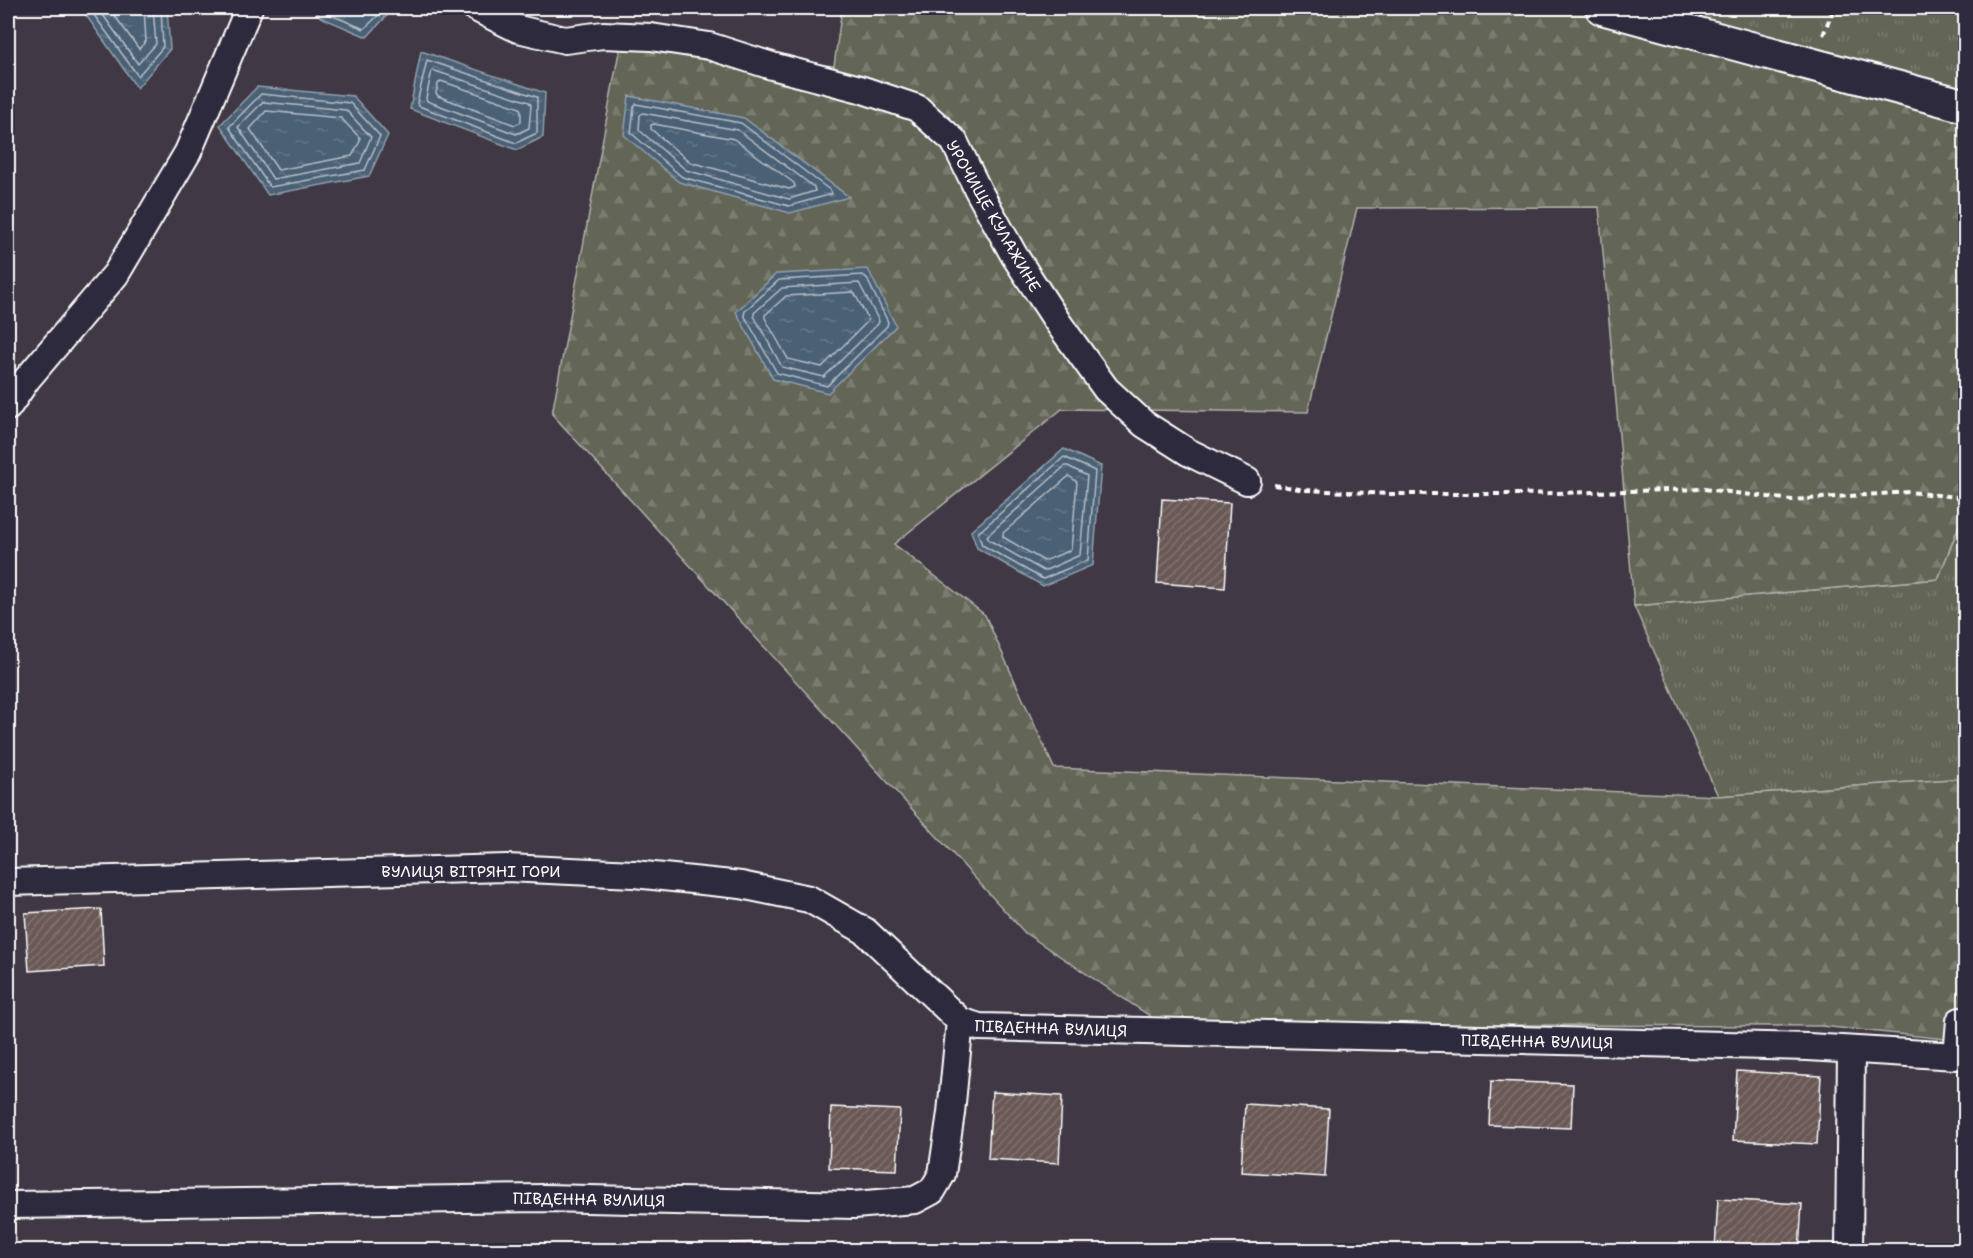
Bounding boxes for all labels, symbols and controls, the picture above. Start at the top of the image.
street label: УРОЧИЩЕ КУЛАЖИНЕ [942,137,1046,296]
street label: ВУЛИЦЯ ВІТРЯНІ ГОРИ [381,861,561,882]
street label: ПІВДЕННА ВУЛИЦЯ [974,1015,1128,1042]
street label: ПІВДЕННА ВУЛИЦЯ [1461,1030,1613,1053]
street label: ПІВДЕННА ВУЛИЦЯ [513,1188,665,1211]

